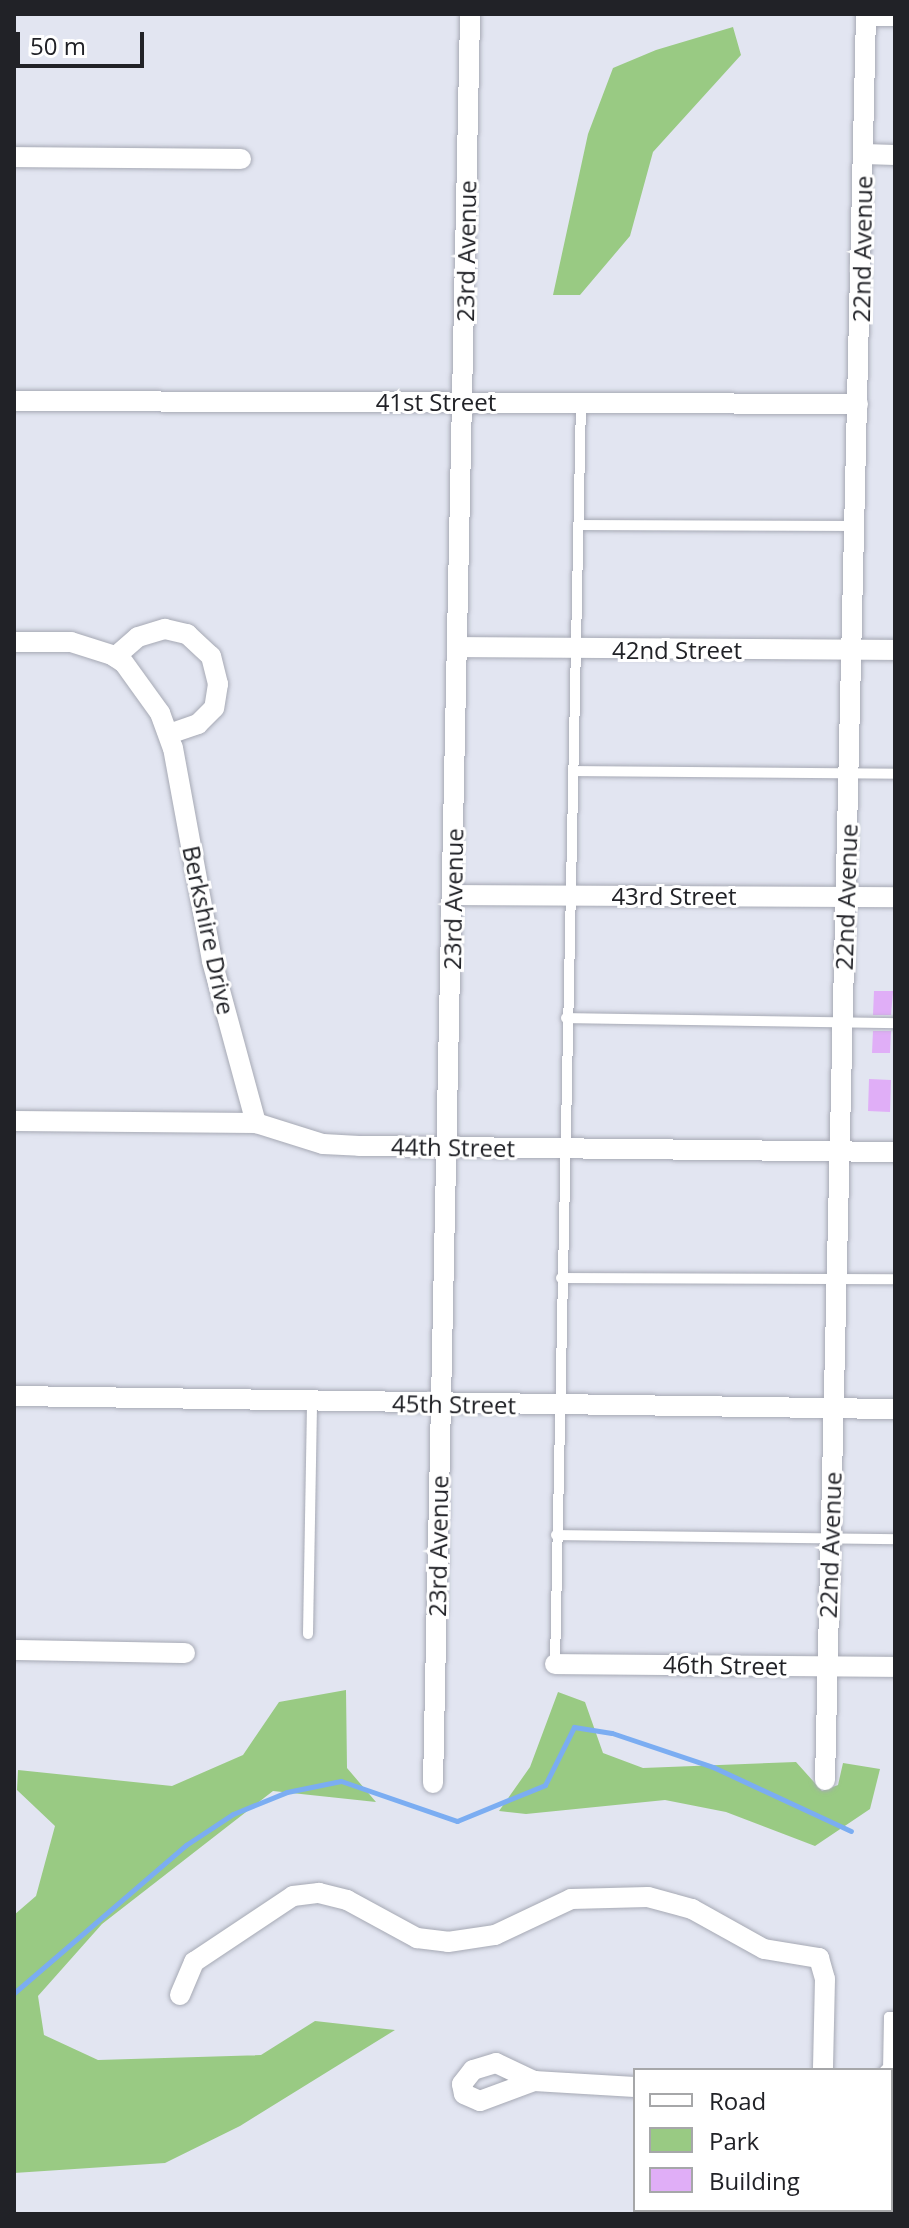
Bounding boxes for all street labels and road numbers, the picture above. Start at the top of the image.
street label: 22nd Avenue [846,175,878,323]
street label: 23rd Avenue [450,180,482,322]
street label: 41st Street [376,388,496,416]
street label: 42nd Street [612,636,742,664]
street label: 22nd Avenue [829,823,863,971]
street label: 23rd Avenue [437,828,469,970]
street label: Berkshire Drive [177,843,241,1017]
street label: 43rd Street [611,882,737,910]
street label: 44th Street [391,1132,515,1162]
street label: 45th Street [392,1389,516,1419]
street label: 22nd Avenue [813,1471,847,1619]
street label: 23rd Avenue [422,1475,454,1617]
street label: 46th Street [663,1650,787,1680]

